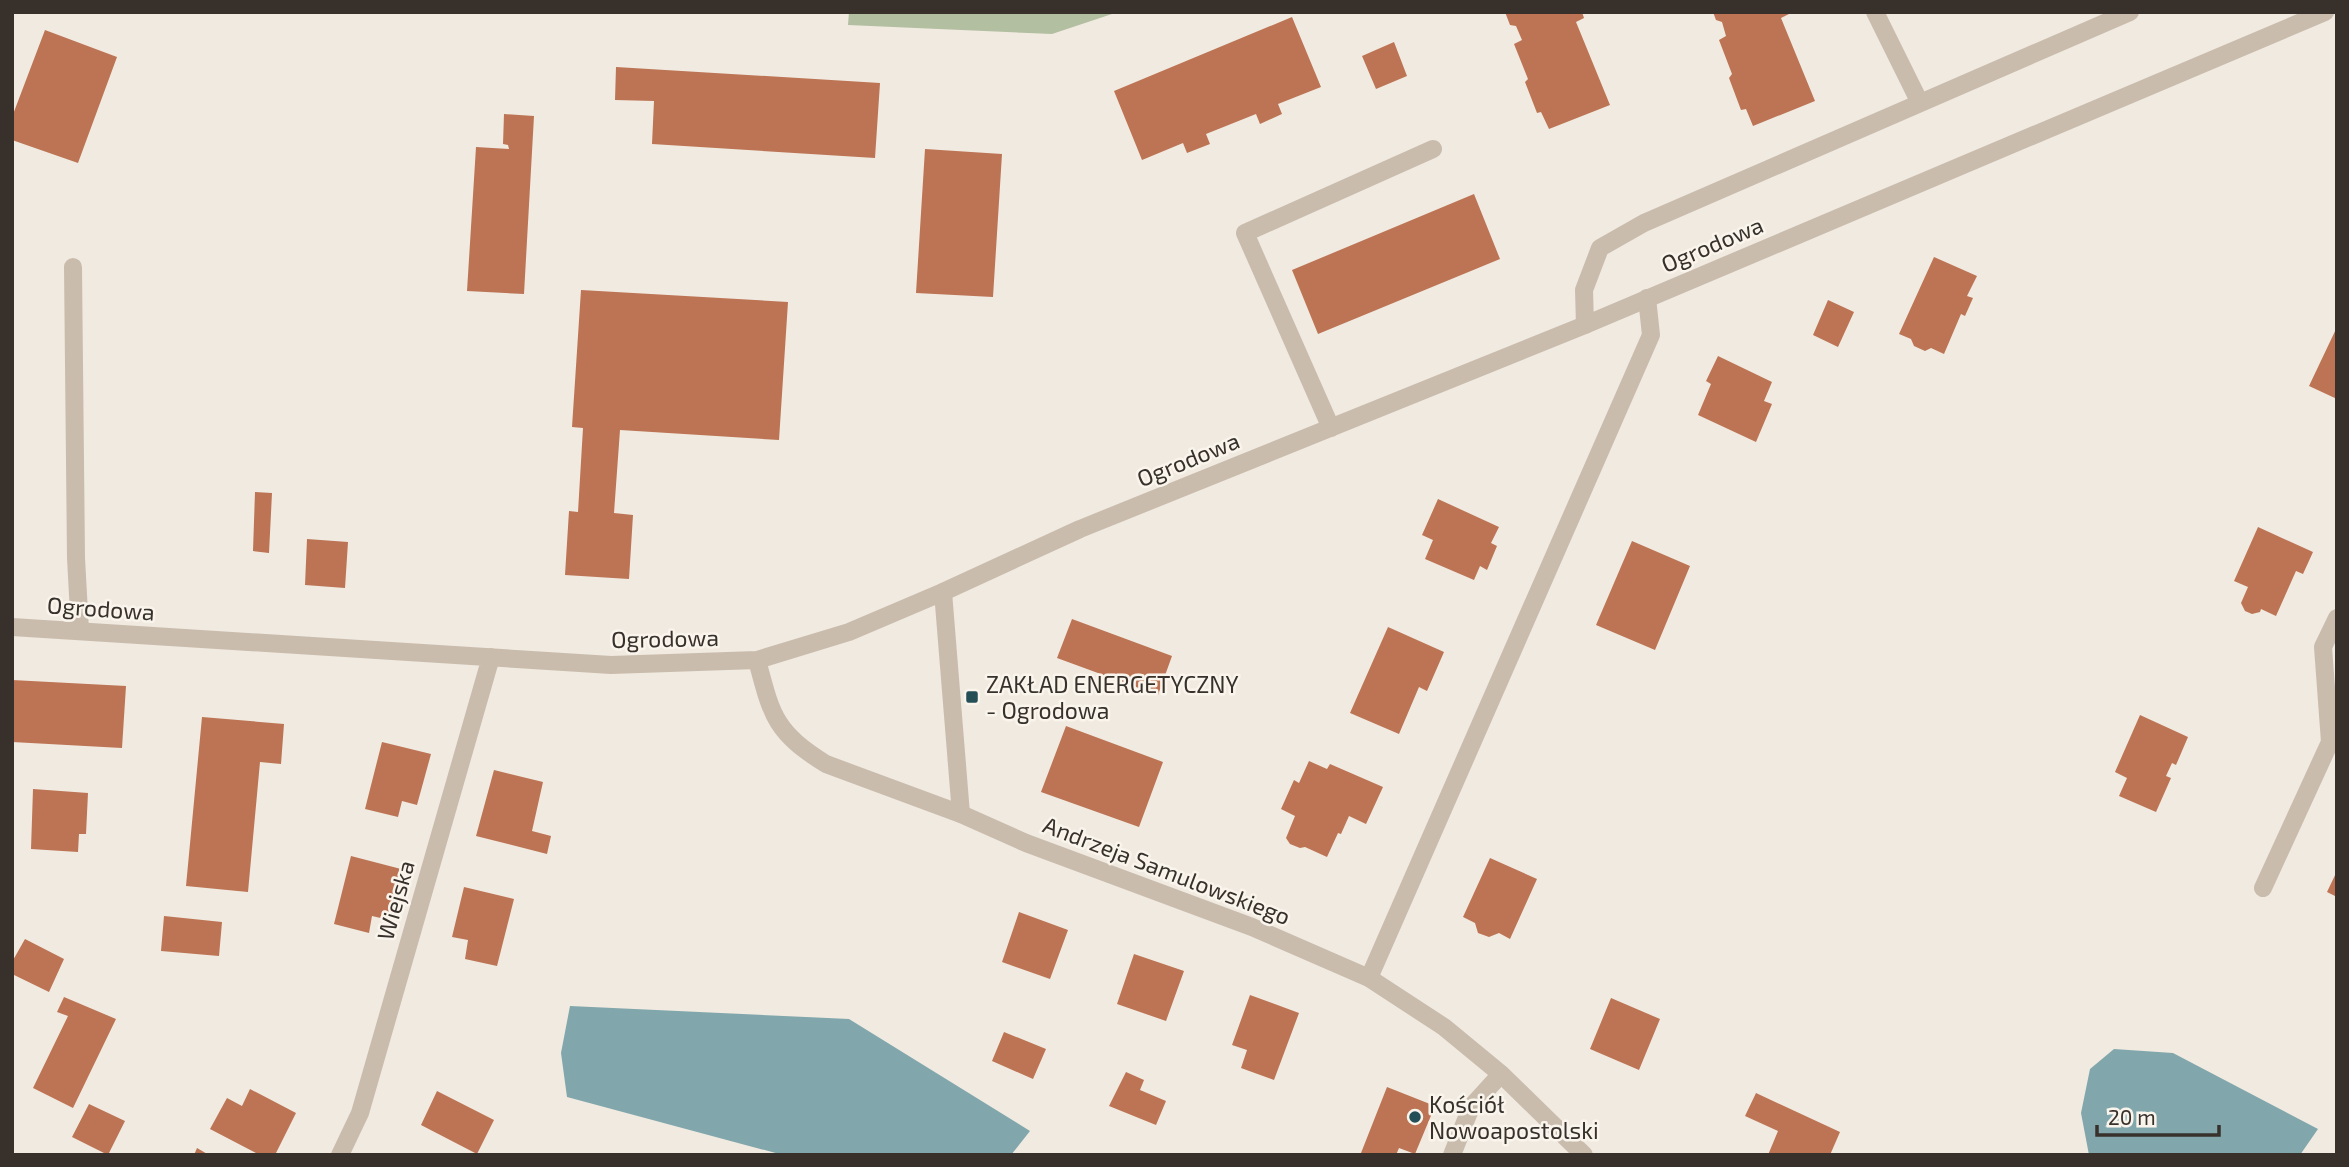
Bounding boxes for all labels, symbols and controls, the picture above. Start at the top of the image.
street label: Ogrodowa [1657,210,1767,278]
street label: Ogrodowa [1133,426,1243,492]
street label: Ogrodowa [46,590,156,626]
street label: Ogrodowa [611,623,719,653]
place label: ZAKŁAD ENERGETYCZNY - Ogrodowa [986,670,1239,724]
marker: ZAKŁAD ENERGETYCZNY - Ogrodowa [964,689,980,705]
street label: Andrzeja Samulowskiego [1039,810,1295,930]
street label: Wiejska [370,857,420,943]
place label: Kościół Nowoapostolski [1429,1090,1599,1144]
scale bar [2097,1094,2220,1138]
text: 20 m [2108,1104,2156,1129]
marker: Kościół Nowoapostolski [1407,1109,1423,1125]

